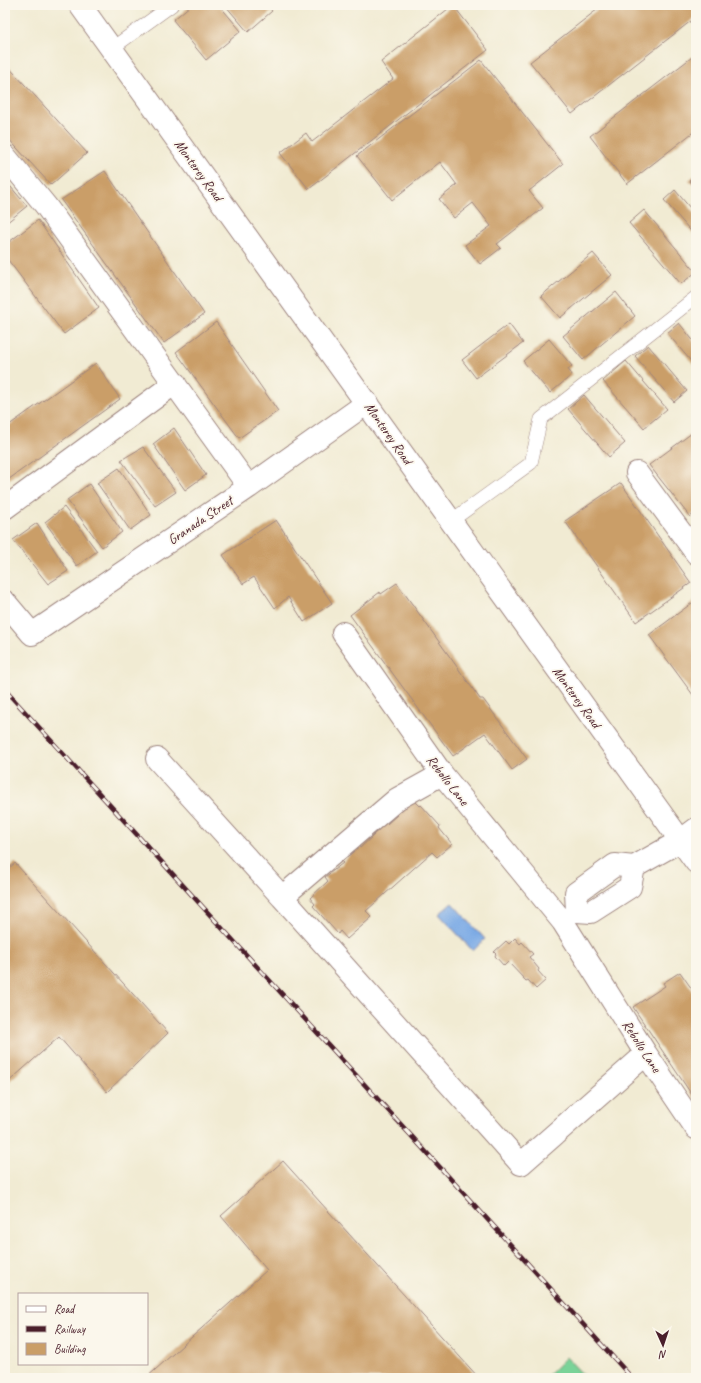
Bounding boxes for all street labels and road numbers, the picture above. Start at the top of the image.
street label: Monterey Road [171,136,228,206]
street label: Monterey Road [361,399,418,470]
street label: Granada Street [164,491,238,548]
street label: Monterey Road [549,663,606,733]
street label: Rebollo Lane [423,752,473,810]
street label: Rebollo Lane [618,1017,666,1077]

